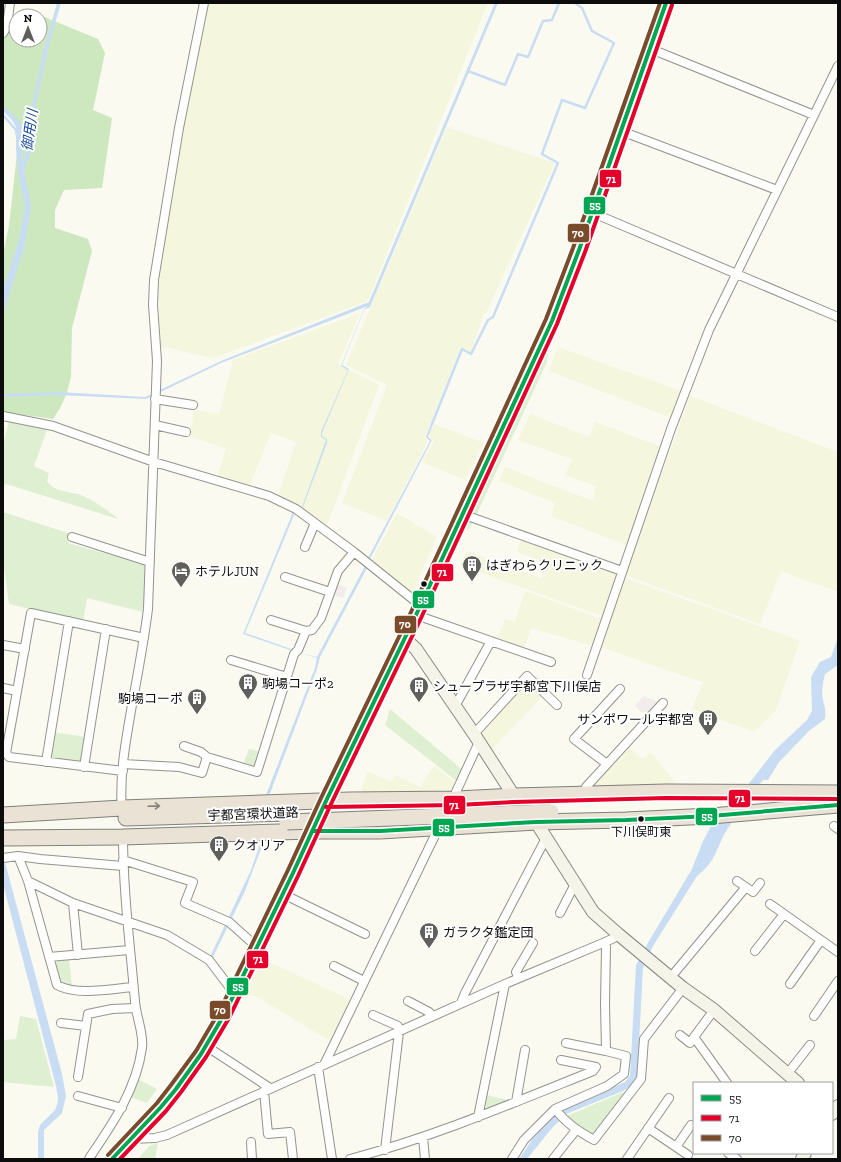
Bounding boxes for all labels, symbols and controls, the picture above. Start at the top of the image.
north arrow [8,8,48,48]
text: N [24,12,33,25]
water label: 御用川 [19,106,42,152]
line badge: 71 [599,169,622,188]
text: 71 [606,173,616,186]
line badge: 55 [583,196,606,215]
text: 55 [589,199,601,212]
line badge: 70 [567,223,590,243]
text: 70 [572,227,584,240]
building icon: はぎわらクリニック [461,554,483,582]
place label: はぎわらクリニック [486,558,603,573]
hotel icon: ホテルJUN [170,560,192,588]
line badge: 71 [431,563,454,582]
place label: ホテルJUN [195,564,259,579]
text: 71 [437,566,447,579]
unlabelled marker [419,579,429,589]
line badge: 55 [412,590,435,609]
text: 55 [417,593,429,606]
line badge: 70 [394,615,417,634]
text: 70 [399,618,411,631]
building icon: 駒場コーポ2 [237,672,259,700]
building icon: シュープラザ宇都宮下川俣店 [408,675,430,703]
place label: 駒場コーポ2 [262,676,334,691]
place label: シュープラザ宇都宮下川俣店 [433,679,601,694]
building icon: 駒場コーポ [186,687,208,715]
place label: 駒場コーポ [118,691,183,706]
building icon: サンポワール宇都宮 [697,708,719,736]
place label: サンポワール宇都宮 [577,712,694,727]
line badge: 71 [728,789,751,808]
text: 71 [735,792,745,805]
line badge: 71 [443,795,466,815]
text: 71 [449,799,459,812]
one-way arrow [147,803,160,810]
street label: 宇都宮環状道路 [207,805,299,823]
line badge: 55 [695,807,718,826]
text: 55 [701,810,713,823]
marker: 下川俣町東 [636,814,646,824]
line badge: 55 [432,818,455,837]
text: 55 [438,821,450,834]
place label: 下川俣町東 [611,825,671,839]
building icon: クオリア [208,834,230,862]
place label: クオリア [233,838,285,853]
building icon: ガラクタ鑑定団 [418,921,440,949]
place label: ガラクタ鑑定団 [443,925,533,940]
line badge: 71 [246,950,269,969]
text: 71 [253,953,263,966]
line badge: 55 [226,977,249,996]
text: 55 [232,980,244,993]
line badge: 70 [209,1000,231,1020]
text: 70 [214,1004,226,1017]
legend [693,1082,833,1154]
text: 55 [729,1091,741,1105]
text: 71 [729,1111,740,1125]
text: 70 [729,1131,742,1145]

